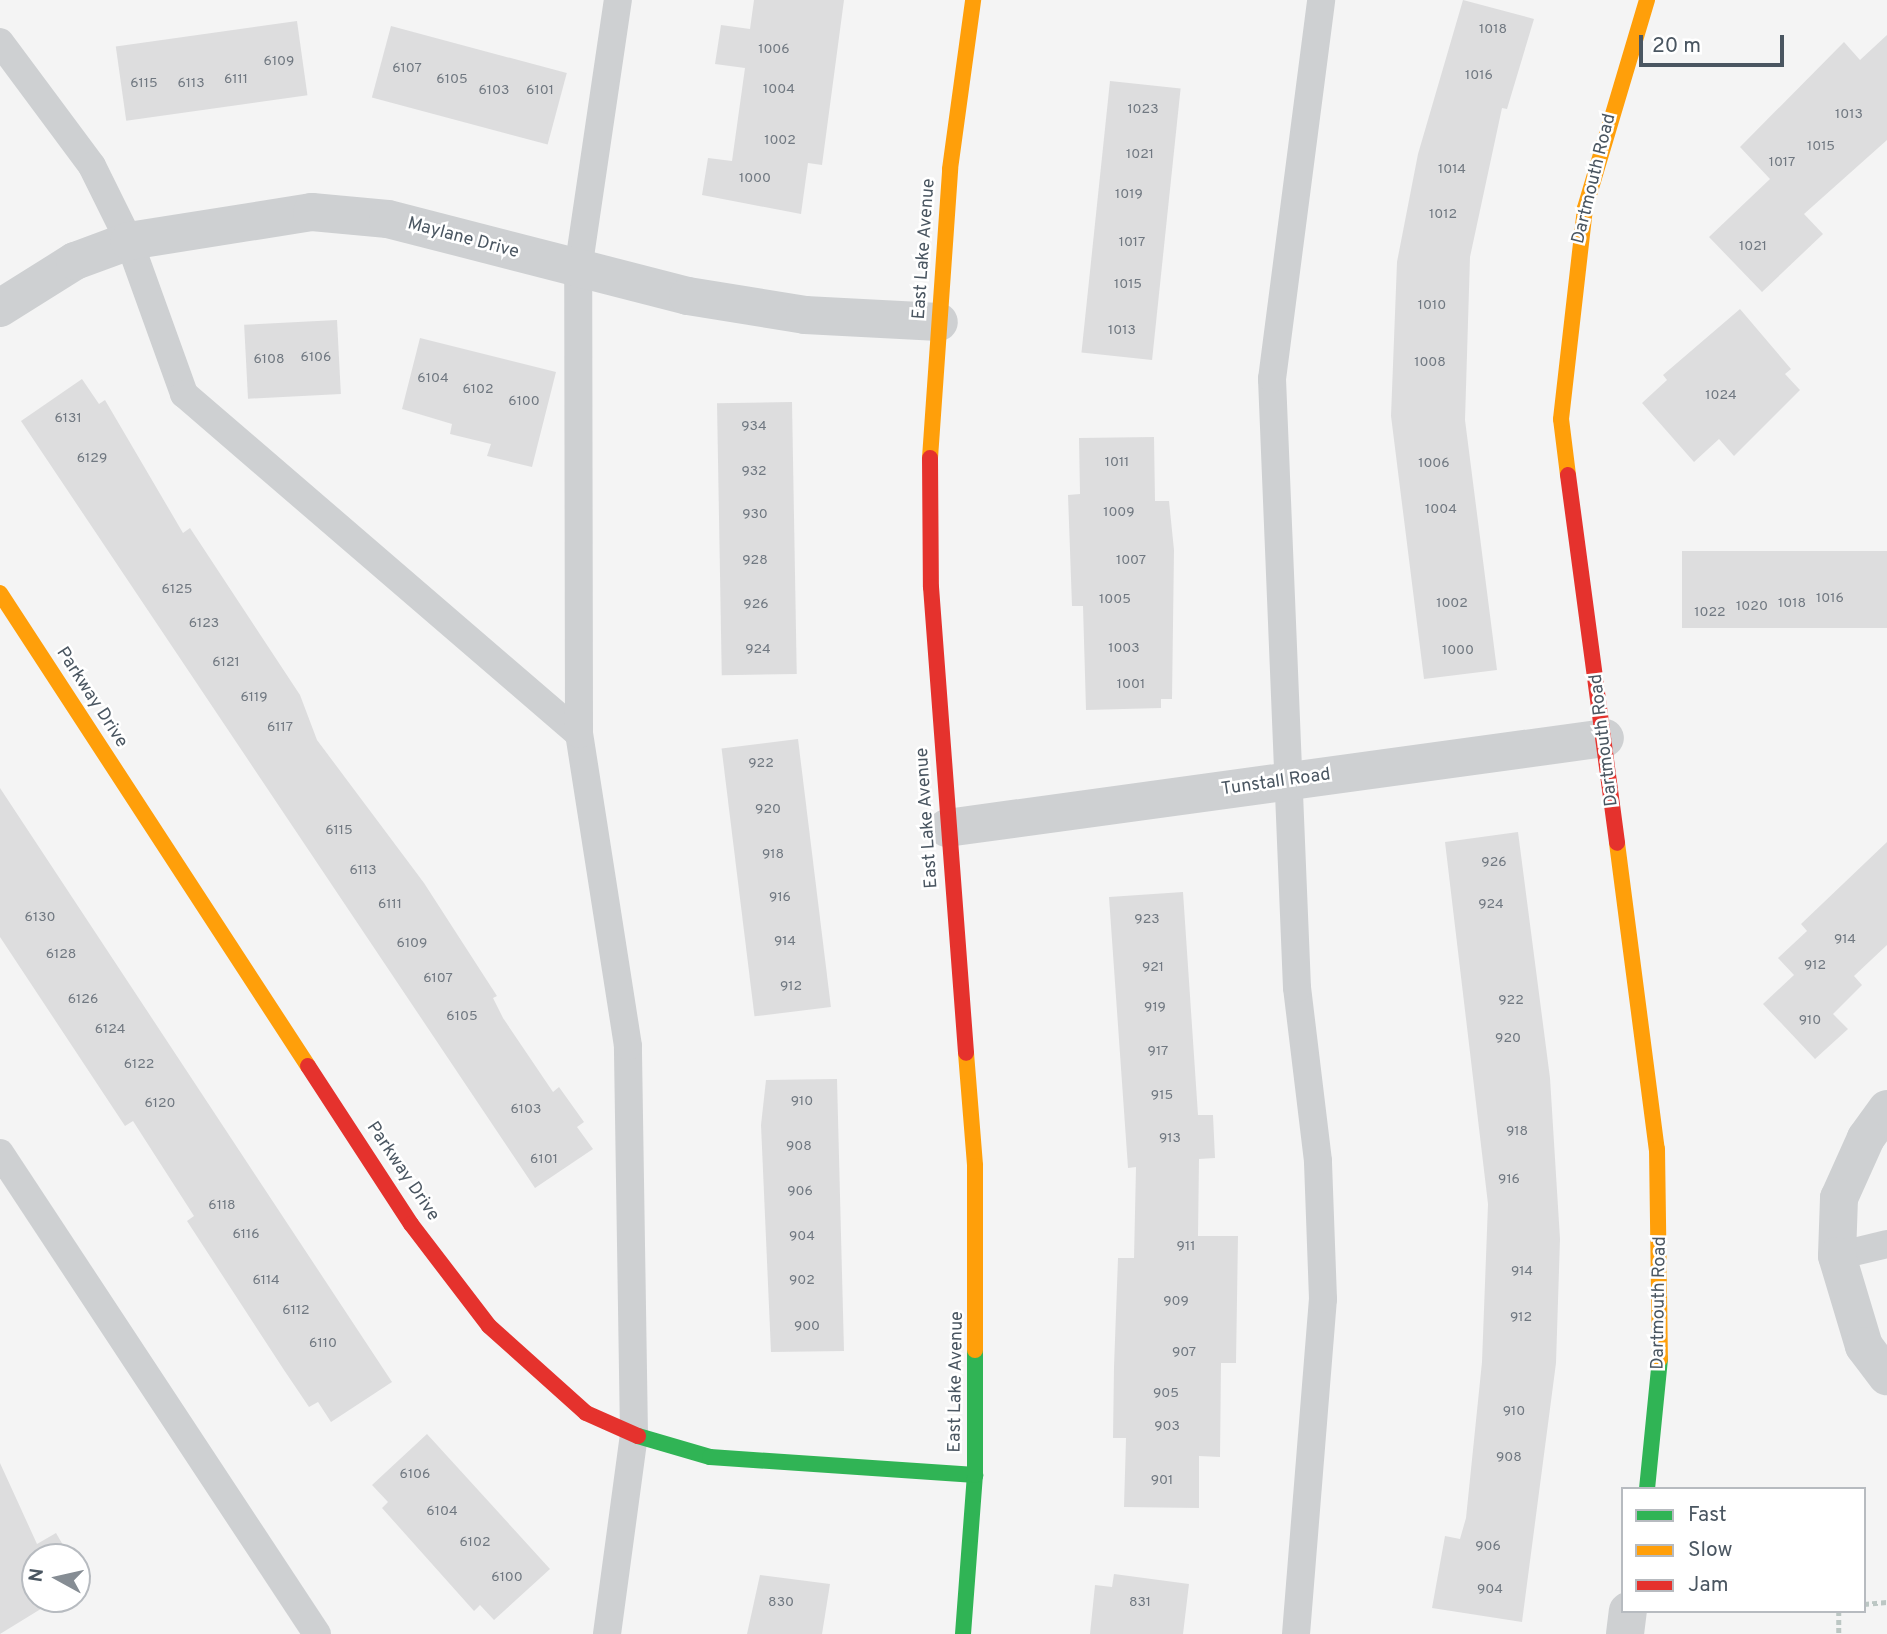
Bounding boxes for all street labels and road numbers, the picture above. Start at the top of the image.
street label: Dartmouth Road [1568,112,1622,246]
street label: East Lake Avenue [909,177,941,321]
street label: Maylane Drive [405,214,521,264]
street label: Parkway Drive [51,644,131,752]
street label: Dartmouth Road [1586,673,1624,807]
street label: East Lake Avenue [912,746,944,890]
street label: Tunstall Road [1220,765,1332,801]
street label: Parkway Drive [361,1118,443,1226]
street label: Dartmouth Road [1648,1236,1672,1370]
street label: East Lake Avenue [945,1311,969,1453]

